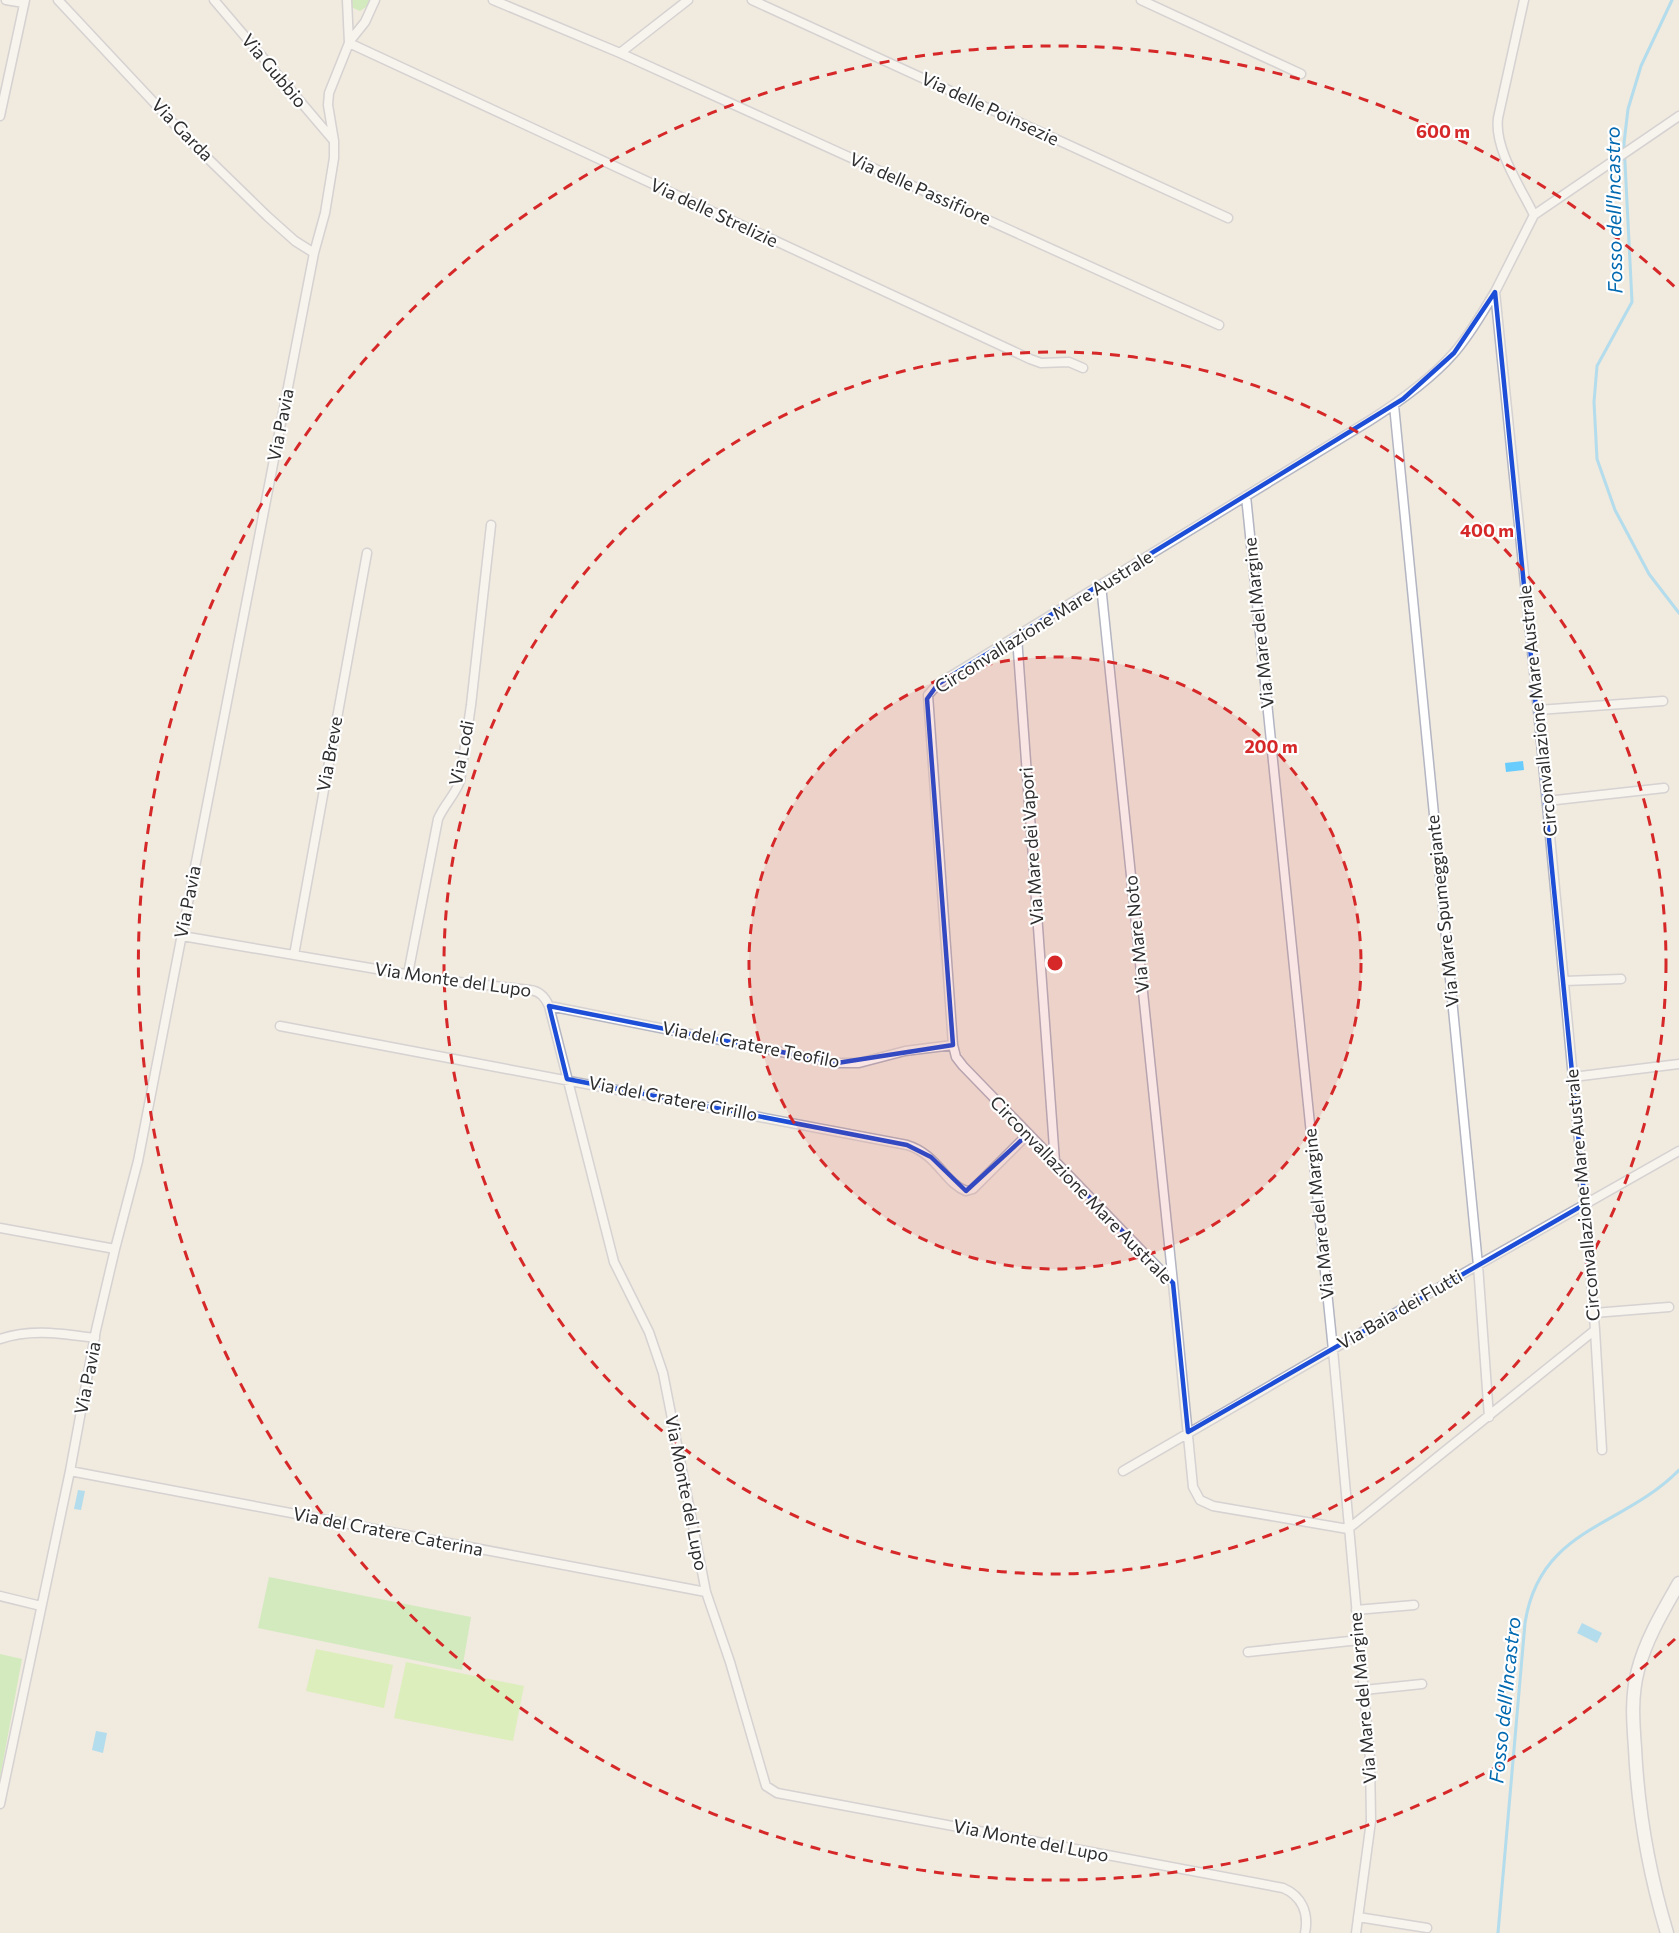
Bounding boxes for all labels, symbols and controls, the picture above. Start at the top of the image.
street label: Via Gubbio [237,29,312,112]
street label: Via delle Poinsezie [918,67,1063,150]
street label: Via Garda [147,93,218,165]
text: 600 m [1416,120,1470,142]
water label: Fosso dell'Incastro [1600,126,1626,294]
street label: Via delle Passifiore [846,147,994,229]
street label: Via delle Strelizie [647,173,782,251]
street label: Via Pavia [262,387,298,463]
text: 400 m [1460,519,1514,541]
street label: Via Mare del Margine [1238,536,1278,710]
street label: Circonvallazione Mare Australe [930,545,1156,697]
street label: Circonvallazione Mare Australe [1513,584,1561,838]
street label: Via Breve [312,714,346,793]
street label: Via Lodi [444,718,478,787]
text: 200 m [1244,735,1298,757]
street label: Via Mare dei Vapori [1015,766,1047,926]
street label: Via Mare Spumeggiante [1421,814,1463,1008]
street label: Via Pavia [169,864,205,940]
street label: Via Mare Noto [1119,874,1153,994]
centre of rings [1045,953,1065,973]
street label: Via Monte del Lupo [373,957,533,1001]
street label: Via del Cratere Teofilo [661,1016,842,1072]
street label: Circonvallazione Mare Australe [1560,1068,1604,1322]
street label: Via del Cratere Cirillo [587,1071,760,1125]
street label: Circonvallazione Mare Australe [986,1091,1177,1288]
street label: Via Mare del Margine [1298,1127,1338,1301]
street label: Via Baia dei Flutti [1333,1264,1466,1354]
street label: Via Pavia [69,1340,105,1416]
street label: Via Monte del Lupo [661,1413,713,1572]
street label: Via del Cratere Caterina [291,1502,485,1560]
street label: Via Mare del Margine [1344,1612,1380,1785]
water label: Fosso dell'Incastro [1483,1615,1525,1784]
street label: Via Monte del Lupo [952,1814,1111,1866]

